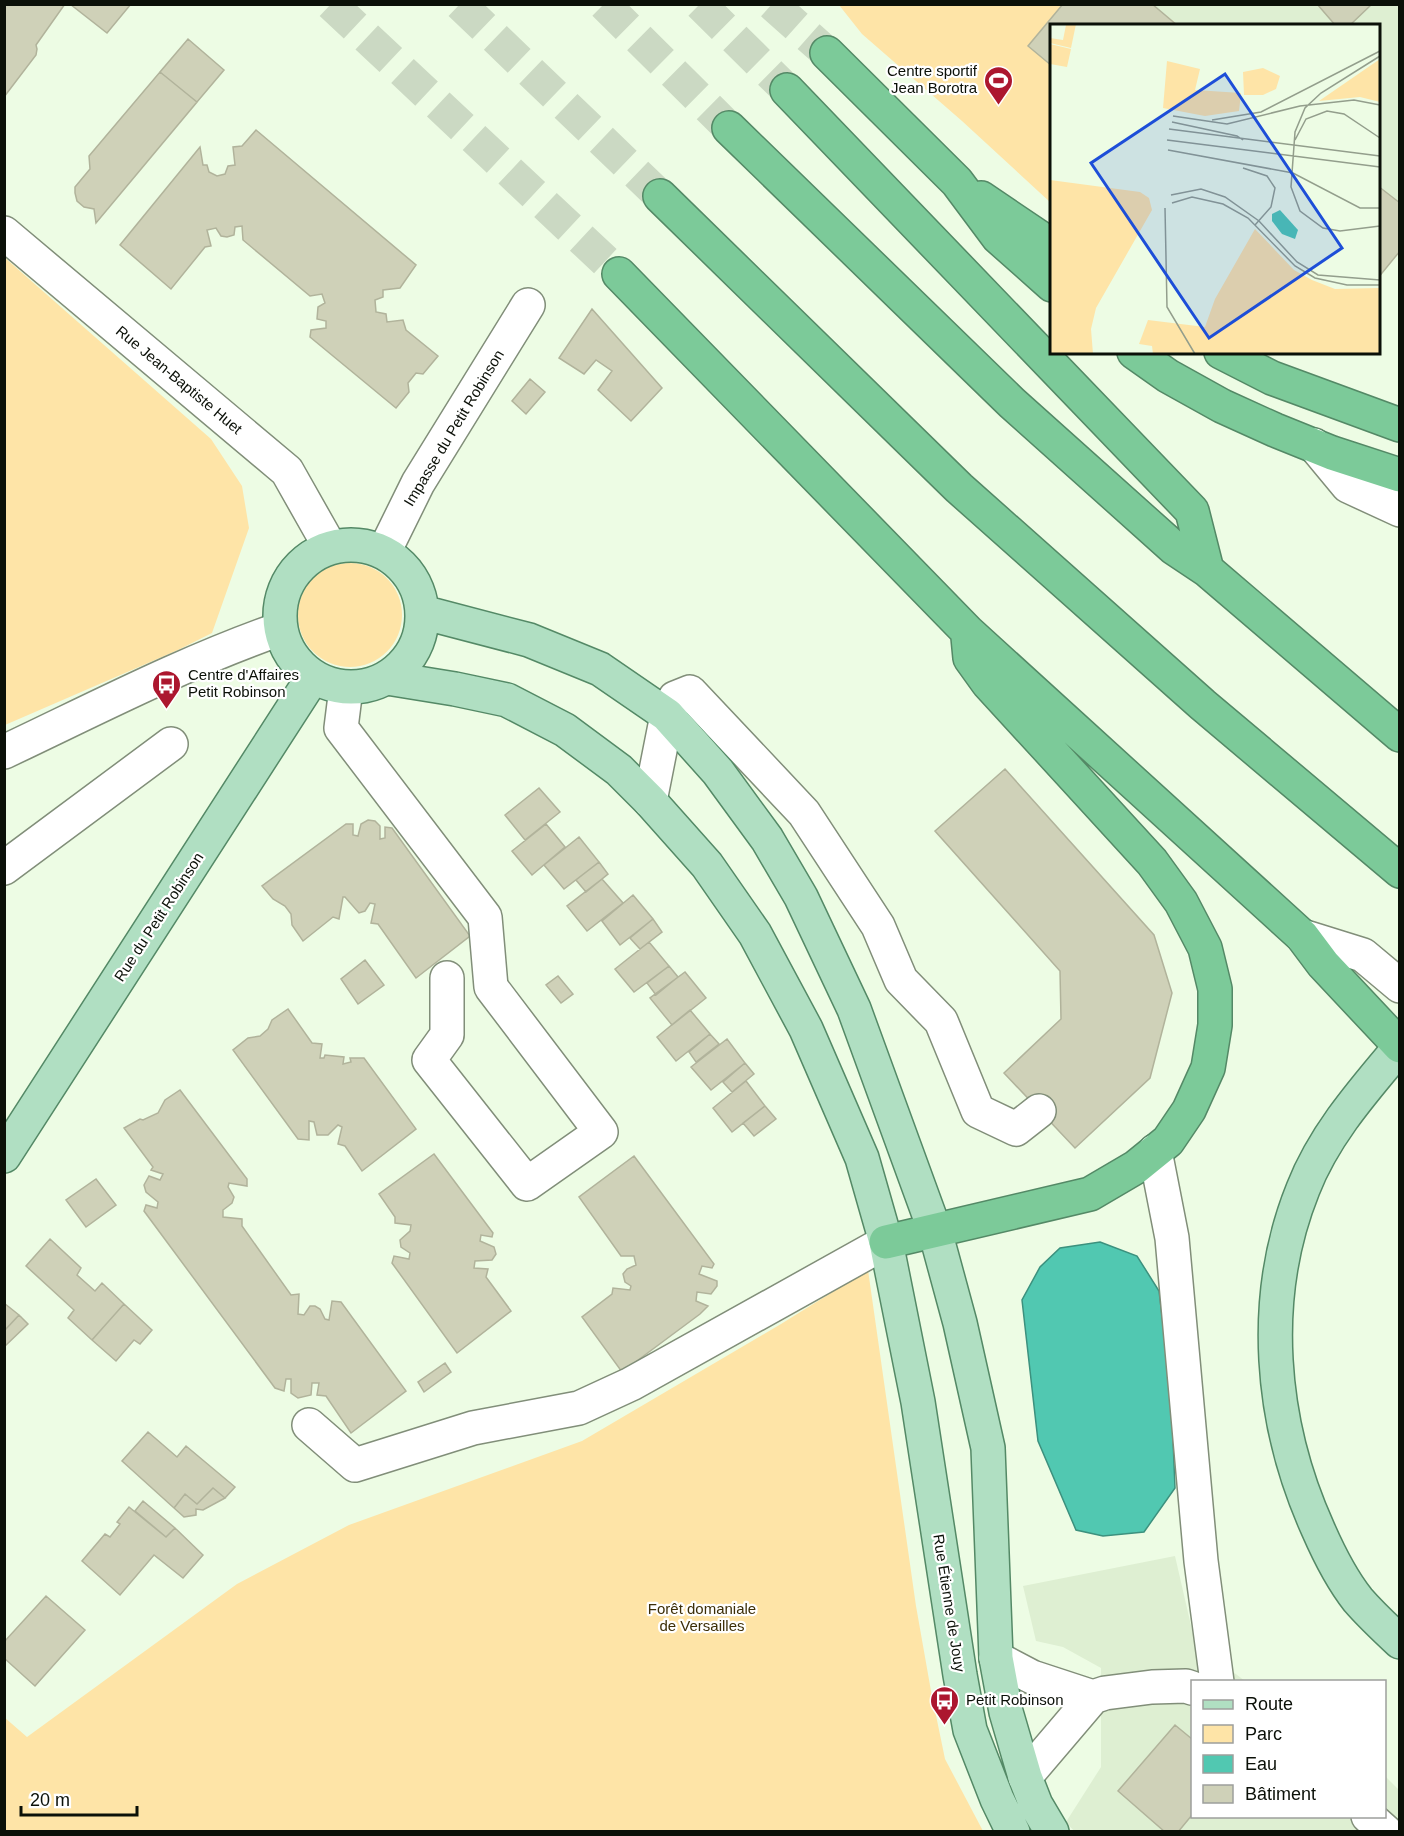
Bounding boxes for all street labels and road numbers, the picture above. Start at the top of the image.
street label: Rue Jean-Baptiste Huet [113,322,246,438]
street label: Impasse du Petit Robinson [400,347,507,509]
street label: Rue du Petit Robinson [111,849,207,984]
street label: Rue Étienne de Jouy [930,1533,969,1674]

